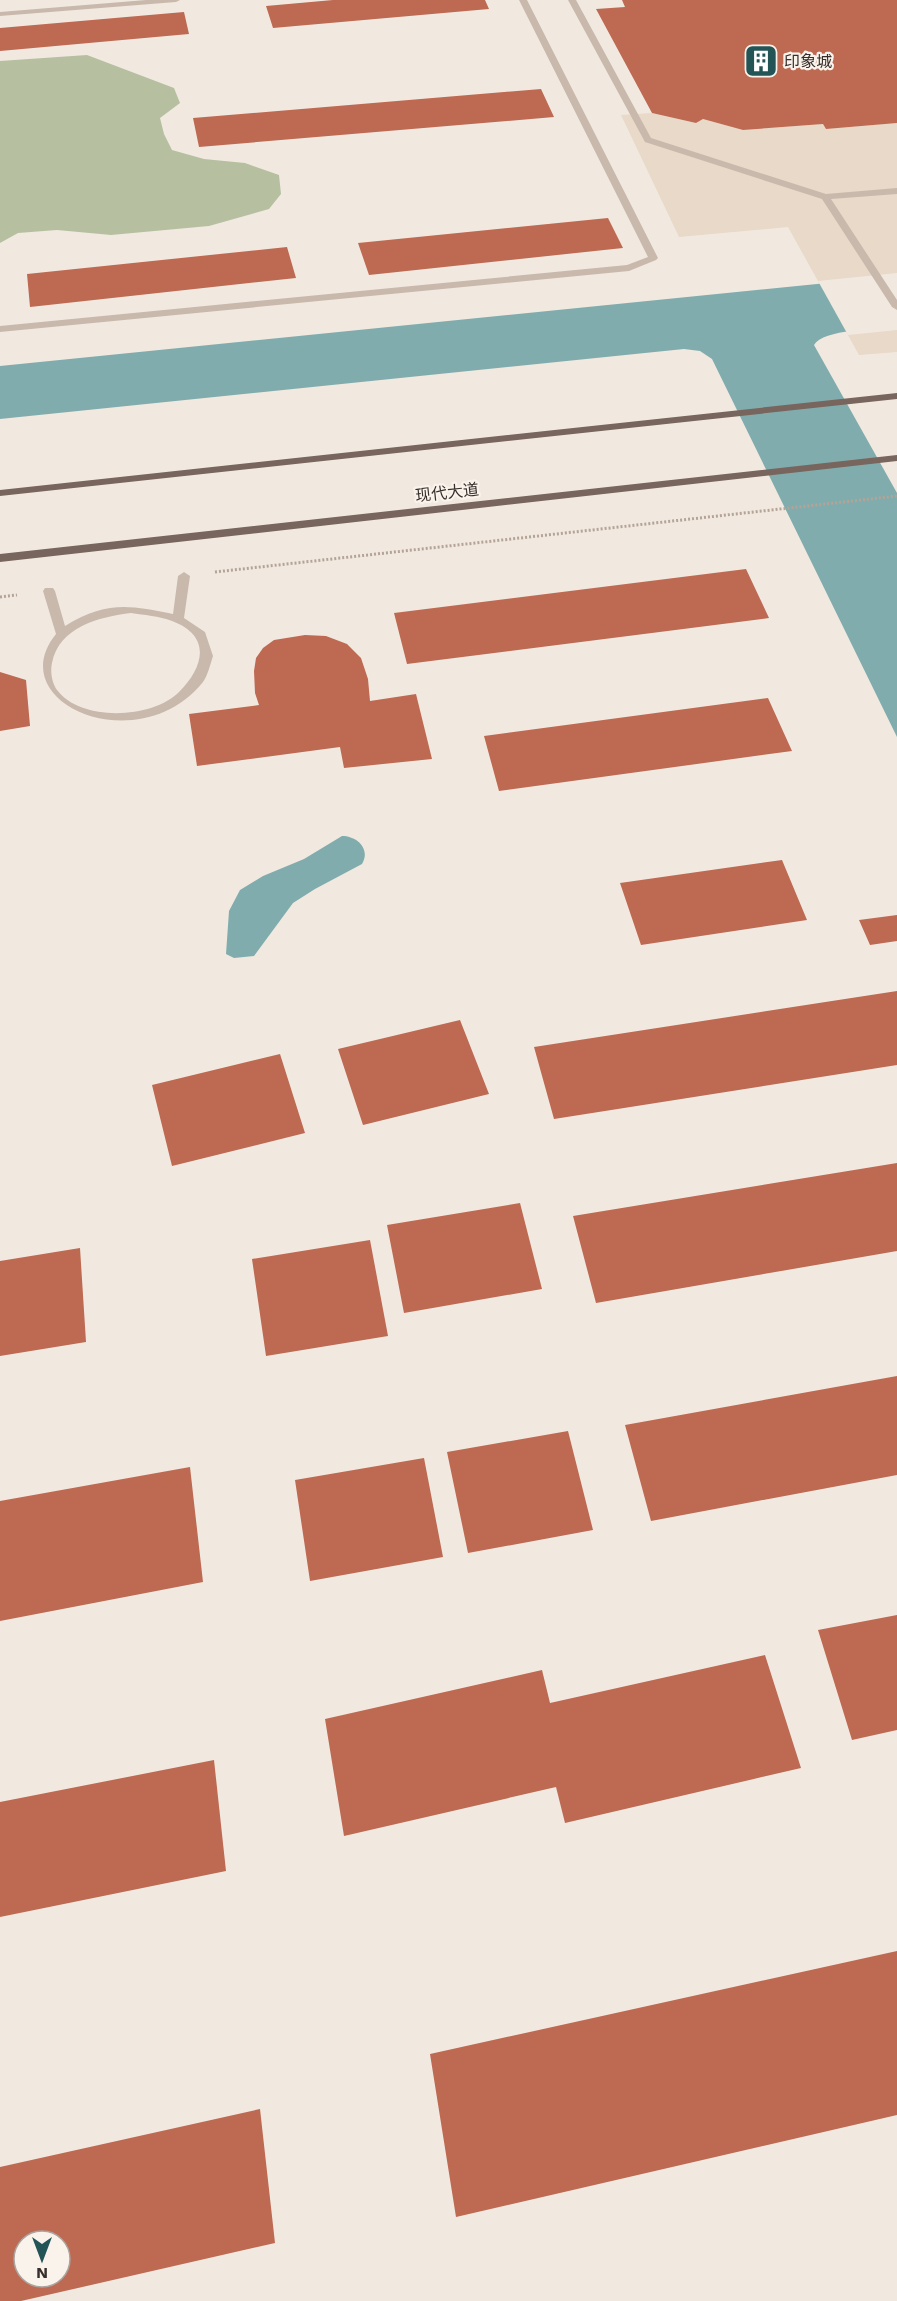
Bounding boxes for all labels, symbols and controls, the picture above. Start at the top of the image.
building icon: 印象城 [743,43,779,79]
place label: 印象城 [784,52,832,71]
street label: 现代大道 [414,480,480,505]
north arrow [12,2229,72,2289]
text: N [36,2264,48,2283]

